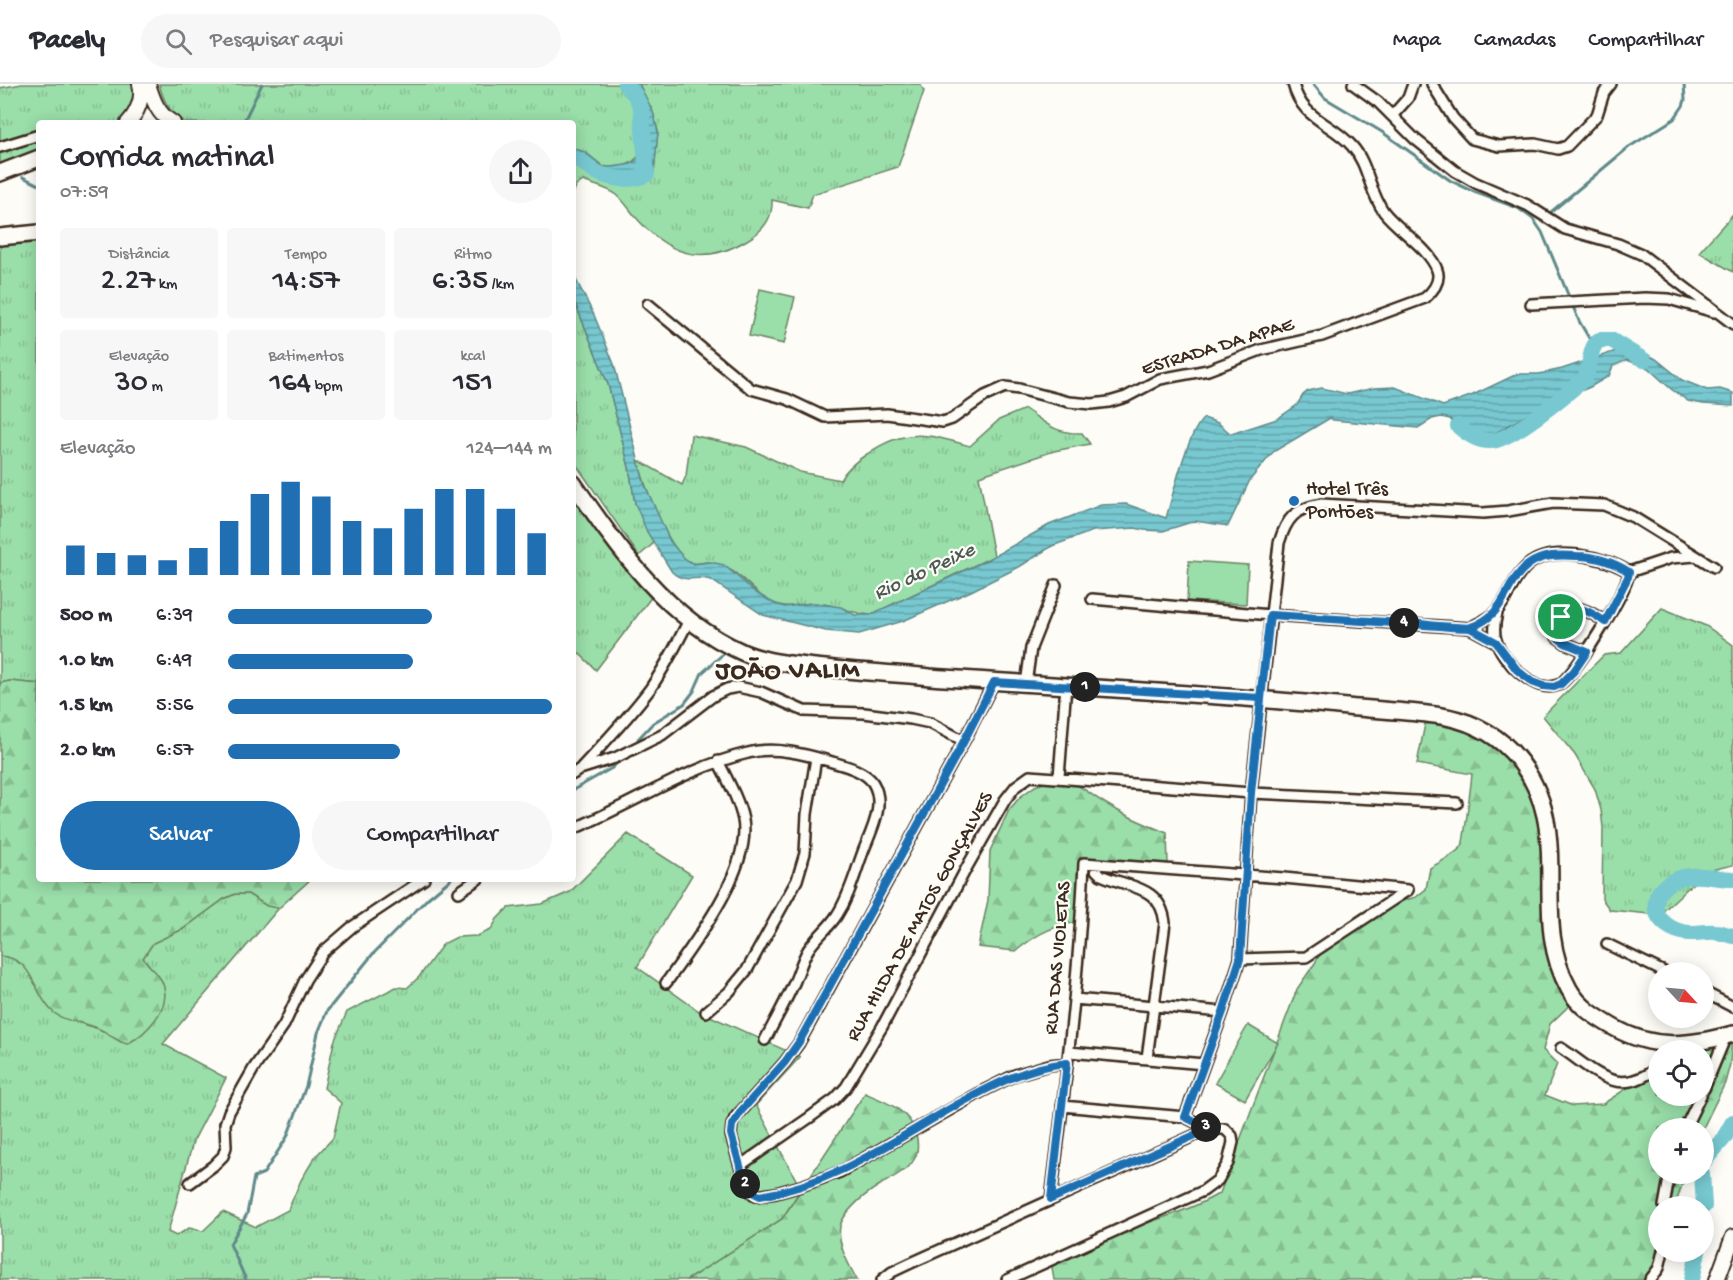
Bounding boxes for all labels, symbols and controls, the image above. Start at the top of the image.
search box [141,14,561,68]
text: Pacely [30,25,105,58]
icon: search [162,25,195,58]
text: Pesquisar aqui [210,28,344,54]
text: Mapa [1393,29,1441,54]
text: Camadas [1474,29,1555,54]
text: Compartilhar [1588,29,1703,54]
text: Corrida matinal [60,140,275,178]
button: share [489,140,552,203]
text: 07:59 [60,182,109,205]
text: Distância [109,246,169,265]
text: Tempo [285,246,327,265]
text: Ritmo [454,246,492,265]
text: 2.27 [101,265,155,300]
text: 14:57 [272,265,340,300]
text: 6:35 [432,265,488,300]
text: km [155,276,177,295]
text: /km [488,276,514,295]
street label: ESTRADA DA APAE [1139,313,1298,382]
text: Elevação [109,348,169,367]
text: Batimentos [268,348,344,367]
text: kcal [461,348,485,367]
text: 30 [115,367,148,402]
text: 164 [270,367,311,402]
text: 151 [453,367,493,402]
text: m [148,378,163,397]
text: bpm [311,378,342,397]
text: Elevação [60,438,135,461]
text: 124–144 m [466,438,552,461]
place label: Hotel Três Pontões [1305,479,1389,525]
marker: Hotel Três Pontões [1287,494,1301,508]
water label: Rio do Peixe [871,538,980,607]
pin [1535,591,1586,642]
icon: arrive [1544,600,1577,633]
text: 500 m [60,605,112,628]
text: 6:39 [156,605,193,628]
pin: 4 [1389,608,1419,638]
text: 4 [1400,613,1408,632]
text: 1.0 km [60,650,114,673]
text: 6:49 [156,650,192,673]
district label: JOÃO VALIM [714,657,861,688]
pin: 1 [1070,672,1100,702]
text: 1 [1082,677,1088,696]
text: 1.5 km [60,695,113,718]
text: 5:56 [156,695,193,718]
text: 2.0 km [60,740,115,763]
text: 6:57 [156,740,193,763]
street label: RUA HILDA DE MATOS GONÇALVES [843,788,1000,1046]
button: Salvar [60,801,300,870]
button: Compartilhar [312,801,552,870]
street label: RUA DAS VIOLETAS [1041,880,1077,1036]
north arrow [1648,962,1714,1028]
map controls [1648,962,1714,1262]
button: locate [1648,1040,1714,1106]
pin: 3 [1191,1112,1221,1142]
text: 3 [1202,1117,1210,1136]
button: + [1648,1118,1714,1184]
pin: 2 [730,1169,760,1199]
text: 2 [741,1174,749,1193]
button: − [1648,1196,1714,1262]

